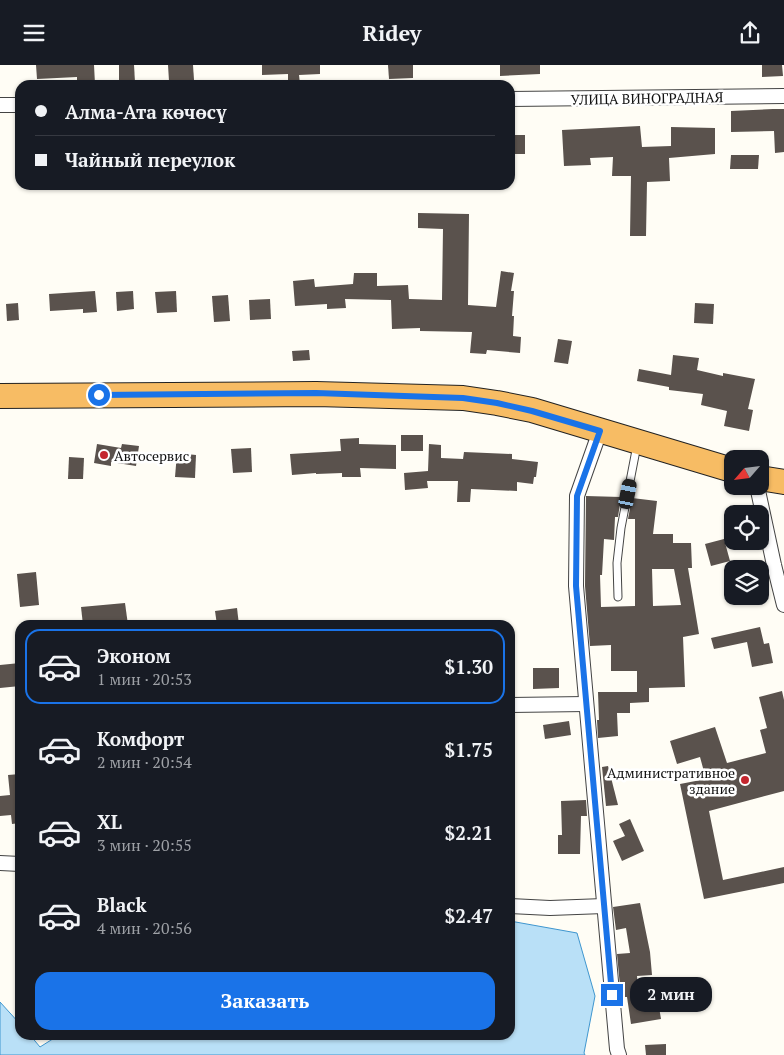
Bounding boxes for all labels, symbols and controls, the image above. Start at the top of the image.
text: Ridey [363,18,421,47]
icon: menu [20,19,48,47]
icon: share [736,19,764,47]
street label: УЛИЦА ВИНОГРАДНАЯ [570,87,724,109]
text: Алма-Ата көчөсү [65,99,226,124]
text: Чайный переулок [65,147,235,172]
route start [88,384,110,406]
place label: Автосервис [114,446,189,465]
marker: Автосервис [98,449,110,461]
north arrow [724,450,769,495]
map controls [724,450,769,605]
car [617,478,638,510]
button: locate [724,505,769,550]
button: layers [724,560,769,605]
text: Эконом [97,643,171,668]
icon: car [37,644,82,689]
text: $1.30 [444,654,493,679]
text: 1 мин · 20:53 [97,668,192,690]
text: Комфорт [97,726,184,751]
icon: car [37,727,82,772]
text: $1.75 [444,737,493,762]
text: 2 мин · 20:54 [97,751,192,773]
place label: Административное здание [607,763,735,798]
marker: Административное здание [739,774,751,786]
text: XL [97,809,122,834]
icon: car [37,810,82,855]
text: $2.21 [444,820,493,845]
text: 3 мин · 20:55 [97,834,192,856]
text: Black [97,892,147,917]
icon: car [37,893,82,938]
text: $2.47 [444,903,493,928]
text: 4 мин · 20:56 [97,917,192,939]
button: Заказать [35,972,495,1030]
callout: 2 мин [630,977,712,1013]
text: 2 мин [647,983,695,1005]
route end [601,984,623,1006]

